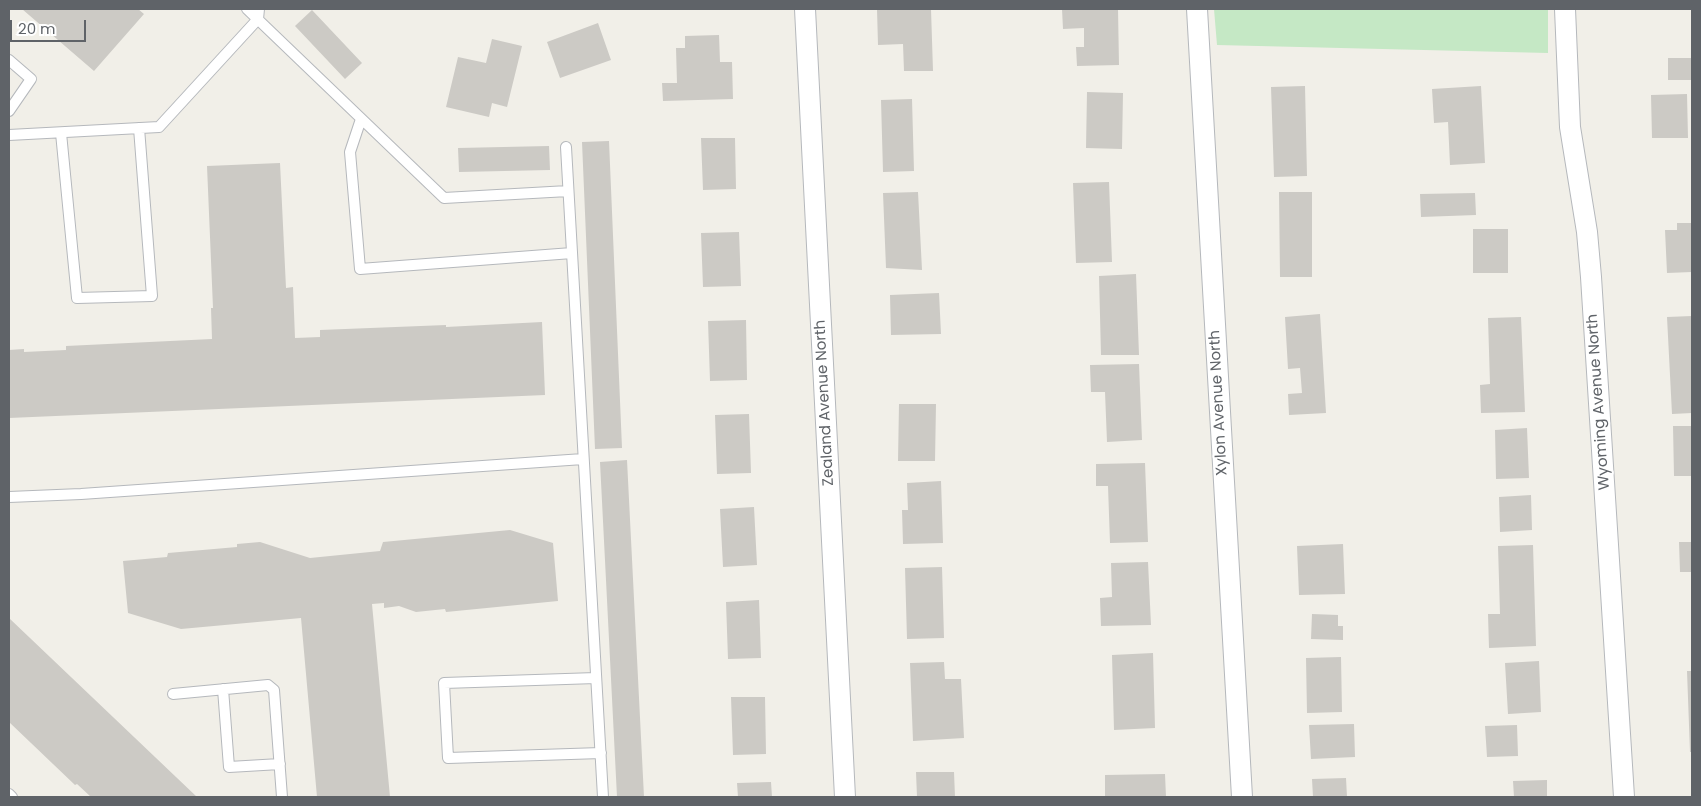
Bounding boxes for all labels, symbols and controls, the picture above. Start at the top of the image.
scale bar [12,10,89,42]
text: 20 m [18,18,56,39]
street label: Wyoming Avenue North [1584,313,1614,491]
street label: Zealand Avenue North [812,320,838,486]
street label: Xylon Avenue North [1206,330,1232,476]

